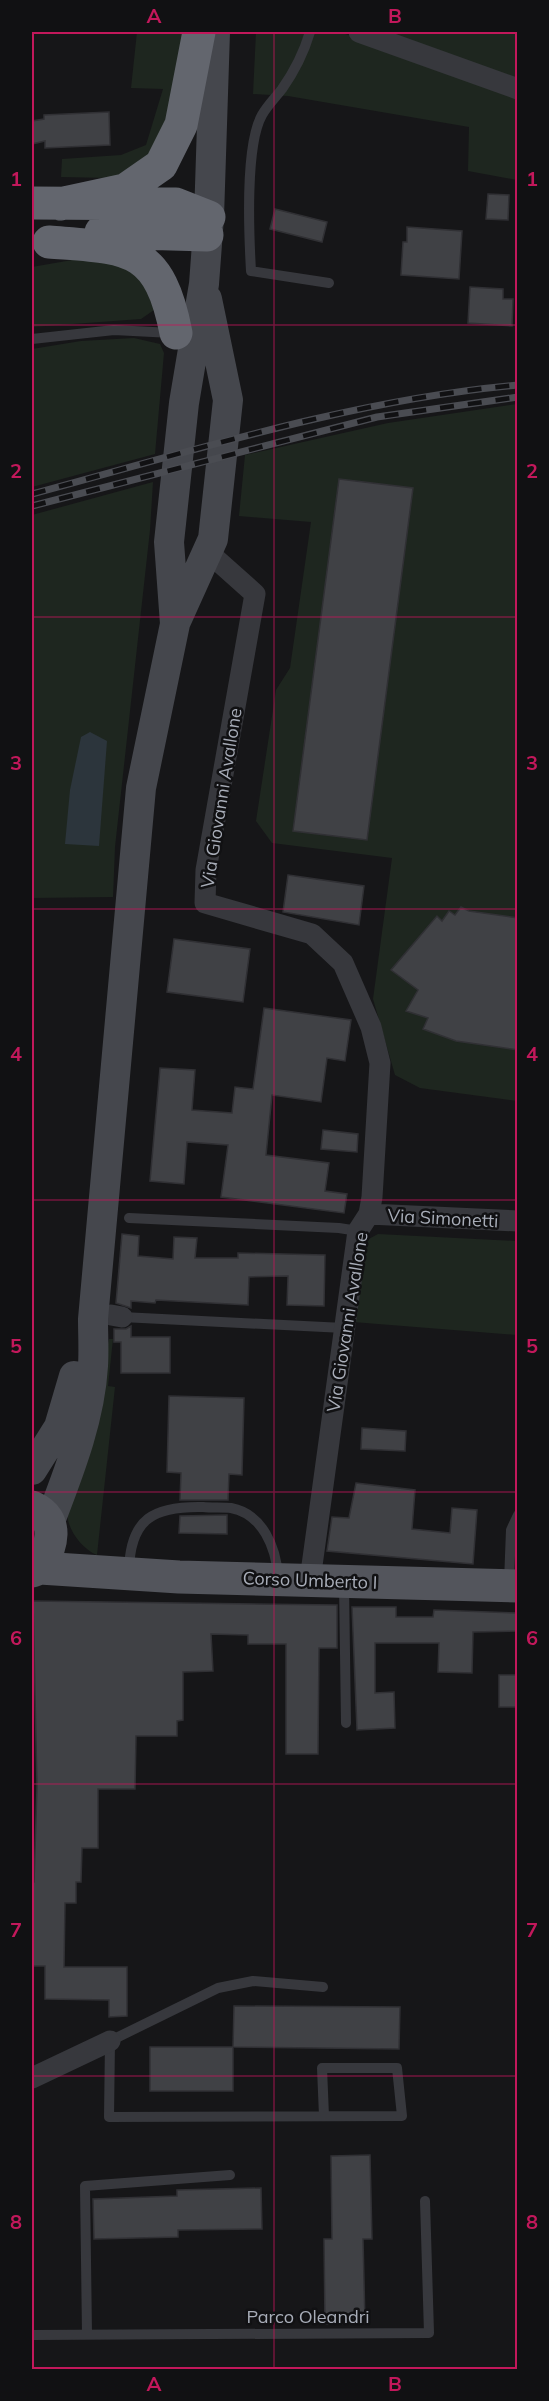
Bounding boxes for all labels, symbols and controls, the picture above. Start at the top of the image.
text: A [147,3,162,28]
text: B [388,3,402,28]
text: 1 [10,166,22,191]
text: 1 [526,166,538,191]
text: 2 [10,458,22,483]
text: 2 [526,458,538,483]
street label: Via Giovanni Avallone [195,706,247,890]
text: 3 [10,750,22,775]
text: 3 [526,750,538,775]
text: 4 [10,1041,22,1066]
text: 4 [526,1041,538,1066]
street label: Via Simonetti [387,1204,499,1232]
street label: Via Giovanni Avallone [321,1230,373,1414]
text: 5 [10,1333,22,1358]
text: 5 [526,1333,538,1358]
street label: Corso Umberto I [242,1566,378,1594]
text: 6 [10,1625,22,1650]
text: 6 [526,1625,538,1650]
text: 7 [10,1917,22,1942]
text: 7 [526,1917,538,1942]
text: 8 [10,2209,22,2234]
text: 8 [526,2209,538,2234]
street label: Parco Oleandri [246,2305,370,2328]
text: A [147,2371,162,2396]
text: B [388,2371,402,2396]

